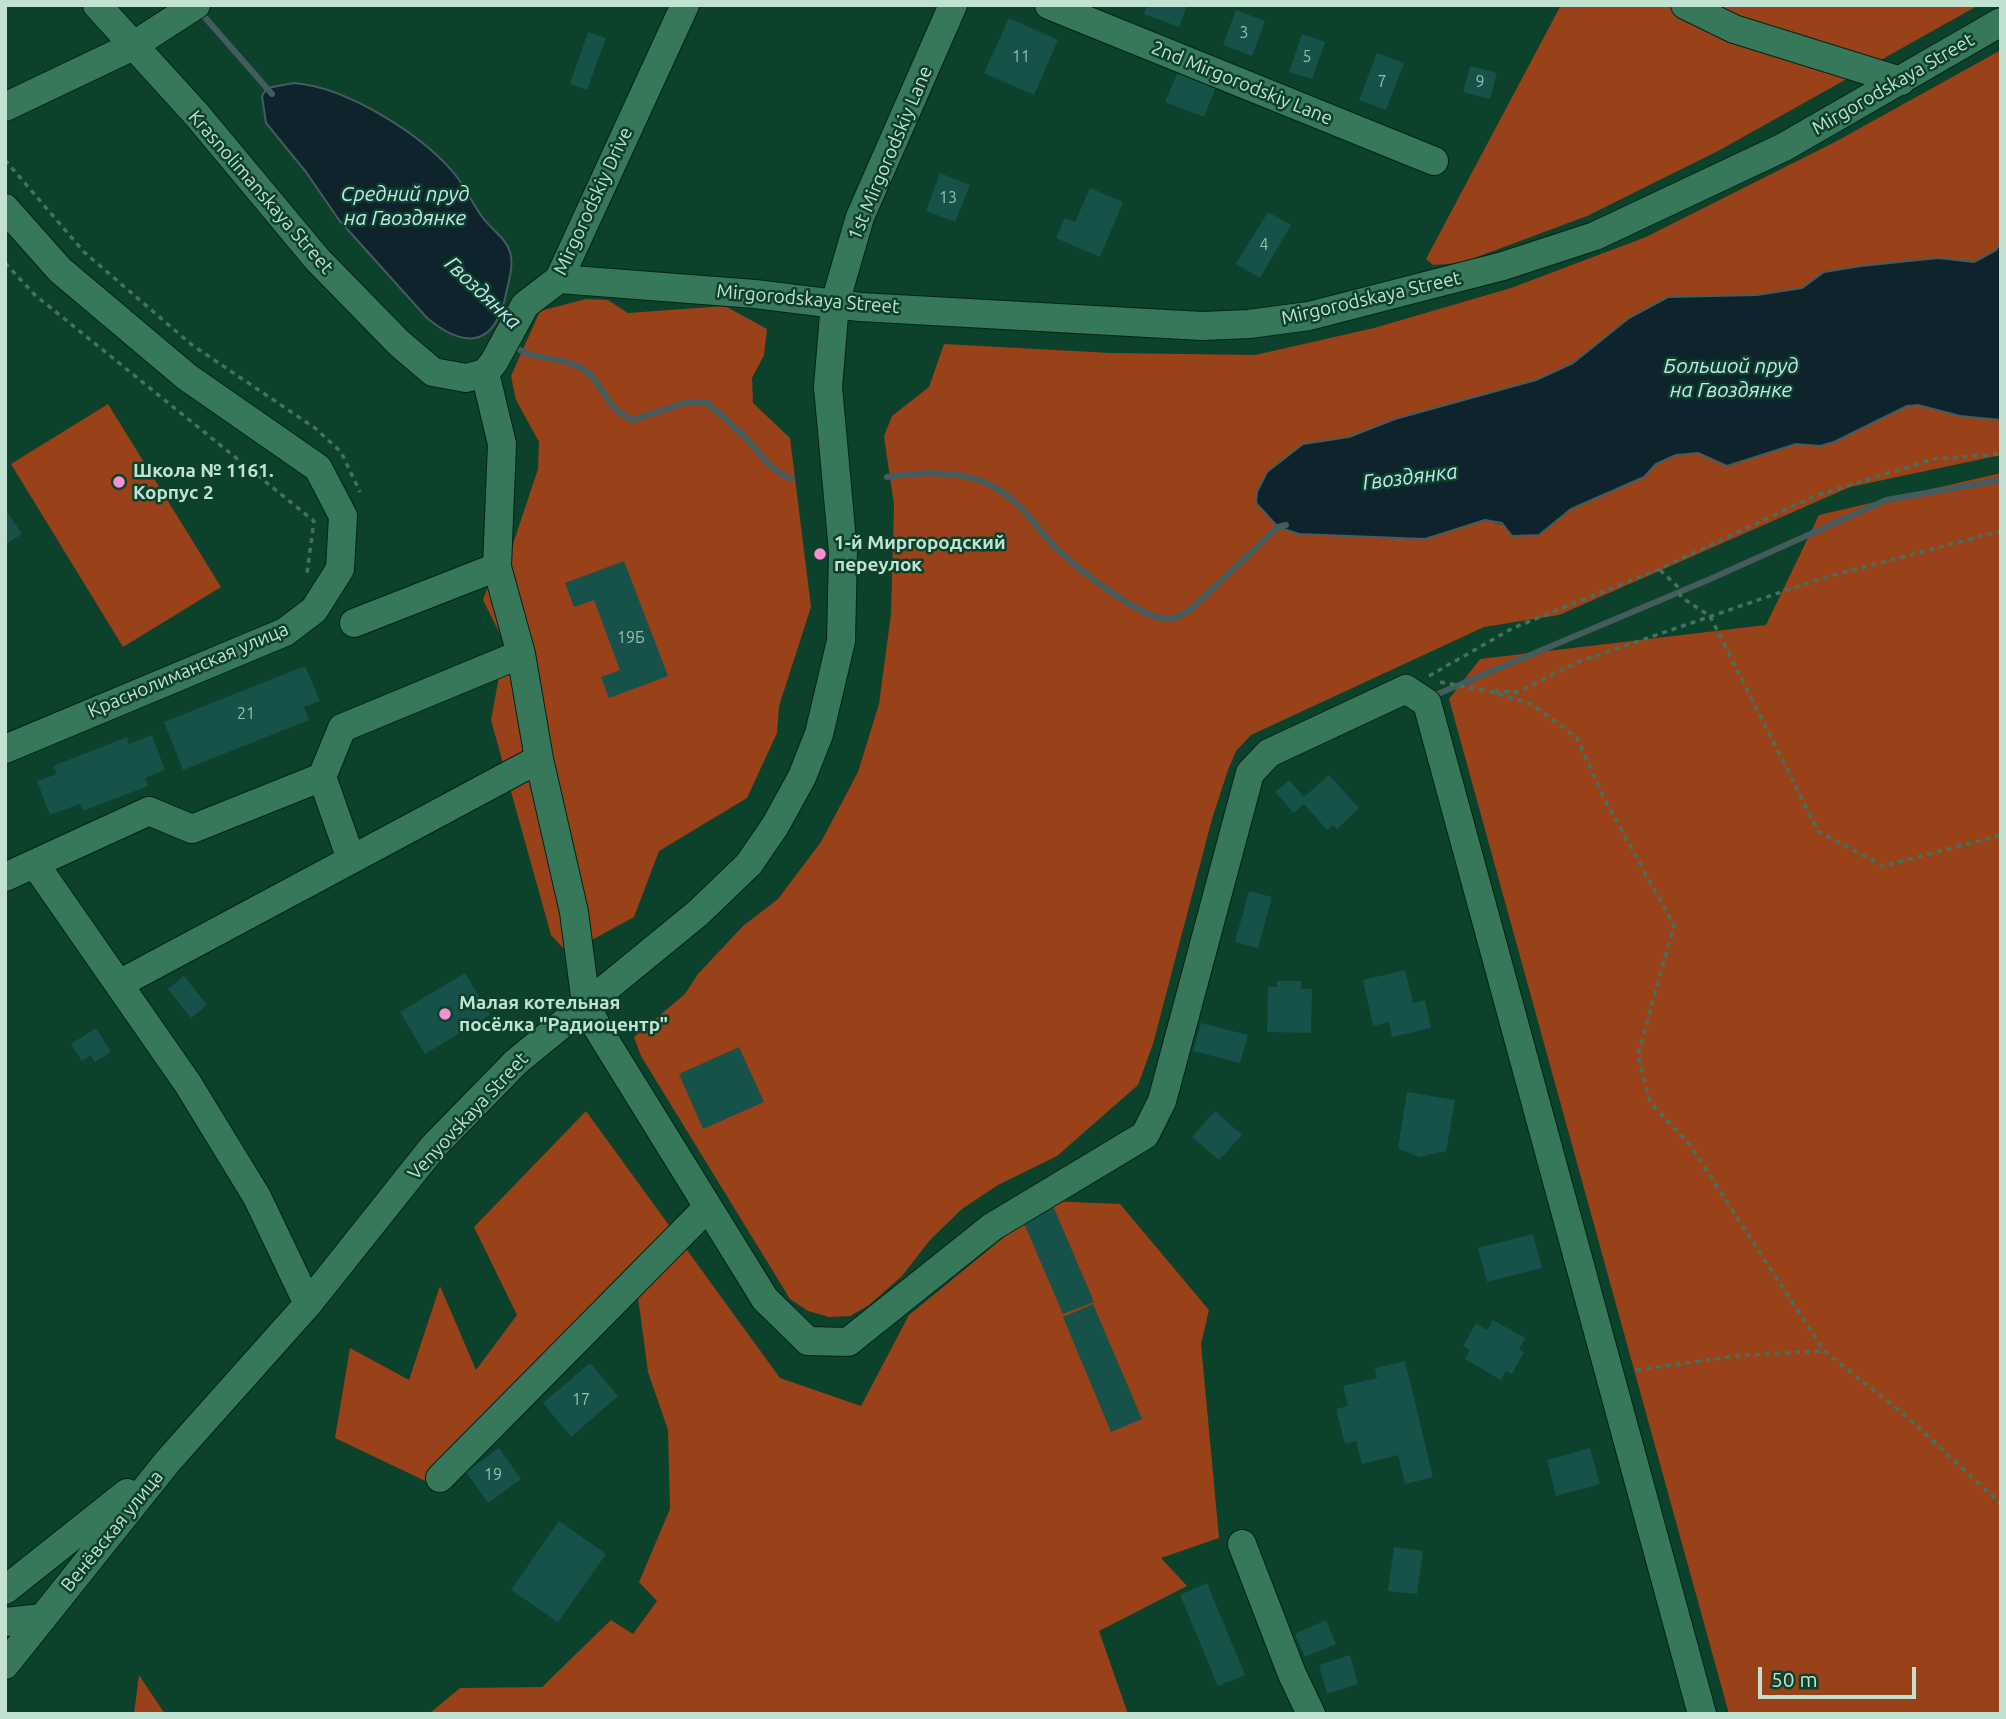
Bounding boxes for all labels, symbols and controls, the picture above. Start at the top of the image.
house number: 3 [1239,23,1249,43]
street label: Mirgorodskaya Street [1808,28,1978,140]
street label: 2nd Mirgorodskiy Lane [1148,36,1336,130]
house number: 11 [1012,47,1030,67]
house number: 5 [1302,47,1312,67]
street label: 1st Mirgorodskiy Lane [843,62,937,244]
house number: 7 [1377,72,1387,92]
house number: 9 [1475,72,1485,92]
street label: Krasnolimanskaya Street [184,106,338,278]
street label: Mirgorodskiy Drive [549,123,637,279]
water label: Средний пруд на Гвоздянке [340,181,470,231]
house number: 13 [939,188,957,208]
house number: 4 [1259,235,1269,255]
water label: Гвоздянка [440,251,526,335]
street label: Mirgorodskaya Street [1279,266,1463,330]
street label: Mirgorodskaya Street [716,280,900,318]
water label: Большой пруд на Гвоздянке [1663,353,1799,403]
water label: Гвоздянка [1361,459,1459,495]
place label: Школа № 1161. Корпус 2 [133,460,274,504]
marker: Школа № 1161. Корпус 2 [111,474,127,490]
place label: 1-й Миргородский переулок [834,532,1006,576]
marker: 1-й Миргородский переулок [812,546,828,562]
street label: Краснолиманская улица [84,617,292,723]
house number: 19Б [617,628,645,648]
house number: 21 [237,704,255,724]
place label: Малая котельная посёлка "Радиоцентр" [459,992,668,1036]
marker: Малая котельная посёлка "Радиоцентр" [437,1006,453,1022]
street label: Venyovskaya Street [403,1048,533,1184]
house number: 17 [572,1390,590,1410]
house number: 19 [484,1465,502,1485]
street label: Венёвская улица [56,1466,168,1596]
scale bar [1761,1652,1918,1696]
text: 50 m [1771,1667,1818,1691]

